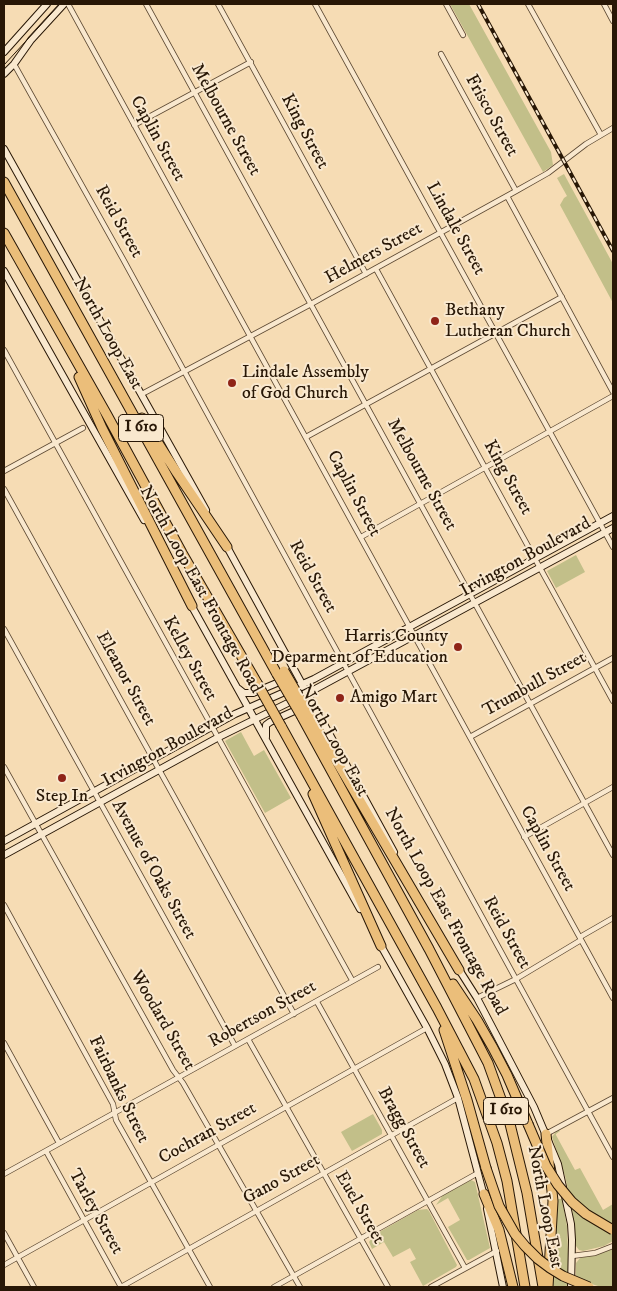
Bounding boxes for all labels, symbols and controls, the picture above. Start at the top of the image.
street label: Melbourne Street [185,60,265,180]
street label: Frisco Street [460,71,522,161]
street label: King Street [275,91,333,173]
street label: Caplin Street [125,92,189,186]
street label: Lindale Street [421,179,489,279]
street label: Reid Street [89,182,147,262]
street label: Helmers Street [322,218,426,290]
street label: North Loop East [67,274,147,394]
place label: Bethany Lutheran Church [445,300,571,342]
marker: Bethany Lutheran Church [429,315,441,327]
place label: Lindale Assembly of God Church [242,362,369,404]
marker: Lindale Assembly of God Church [226,377,238,389]
road number: I 610 [118,414,164,442]
street label: Melbourne Street [381,415,461,535]
street label: King Street [478,437,536,519]
street label: Caplin Street [321,447,385,541]
street label: North Loop East Frontage Road [134,482,266,698]
street label: Irvington Boulevard [457,513,595,603]
street label: Reid Street [283,537,341,617]
street label: Kelley Street [157,613,221,705]
place label: Harris County Deparment of Education [271,626,448,669]
street label: Eleanor Street [90,628,160,730]
marker: Harris County Deparment of Education [452,641,464,653]
street label: Trumbull Street [479,648,591,722]
street label: North Loop East [293,681,373,801]
place label: Amigo Mart [350,687,438,709]
marker: Amigo Mart [334,692,346,704]
street label: Irvington Boulevard [99,703,237,793]
marker: Step In [56,772,68,784]
place label: Step In [36,786,88,808]
street label: Avenue of Oaks Street [106,797,200,943]
street label: Caplin Street [515,802,579,896]
street label: North Loop East Frontage Road [379,804,511,1020]
street label: Reid Street [477,893,535,973]
street label: Woodard Street [125,967,199,1075]
street label: Robertson Street [205,977,321,1053]
street label: Fairbanks Street [83,1033,153,1147]
street label: Bragg Street [372,1084,434,1172]
street label: Cochran Street [155,1098,261,1170]
road number: I 610 [484,1098,528,1124]
street label: North Loop East [522,1144,566,1270]
street label: Gano Street [240,1150,324,1210]
street label: Tarley Street [63,1166,127,1258]
street label: Euel Street [329,1168,389,1248]

